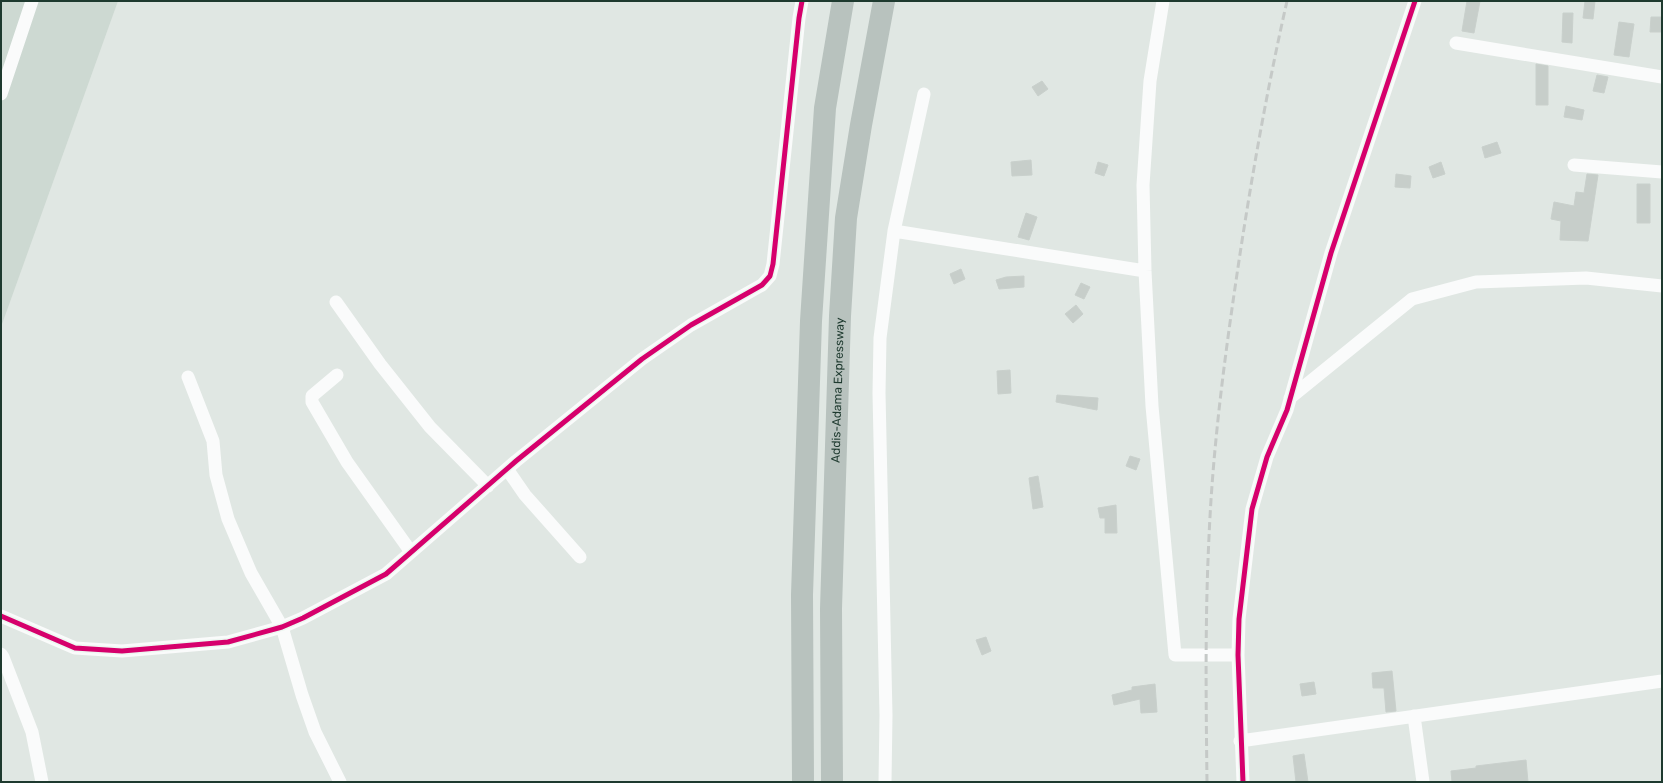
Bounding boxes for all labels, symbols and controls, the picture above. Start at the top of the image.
street label: Addis-Adama Expressway [828,317,847,463]

